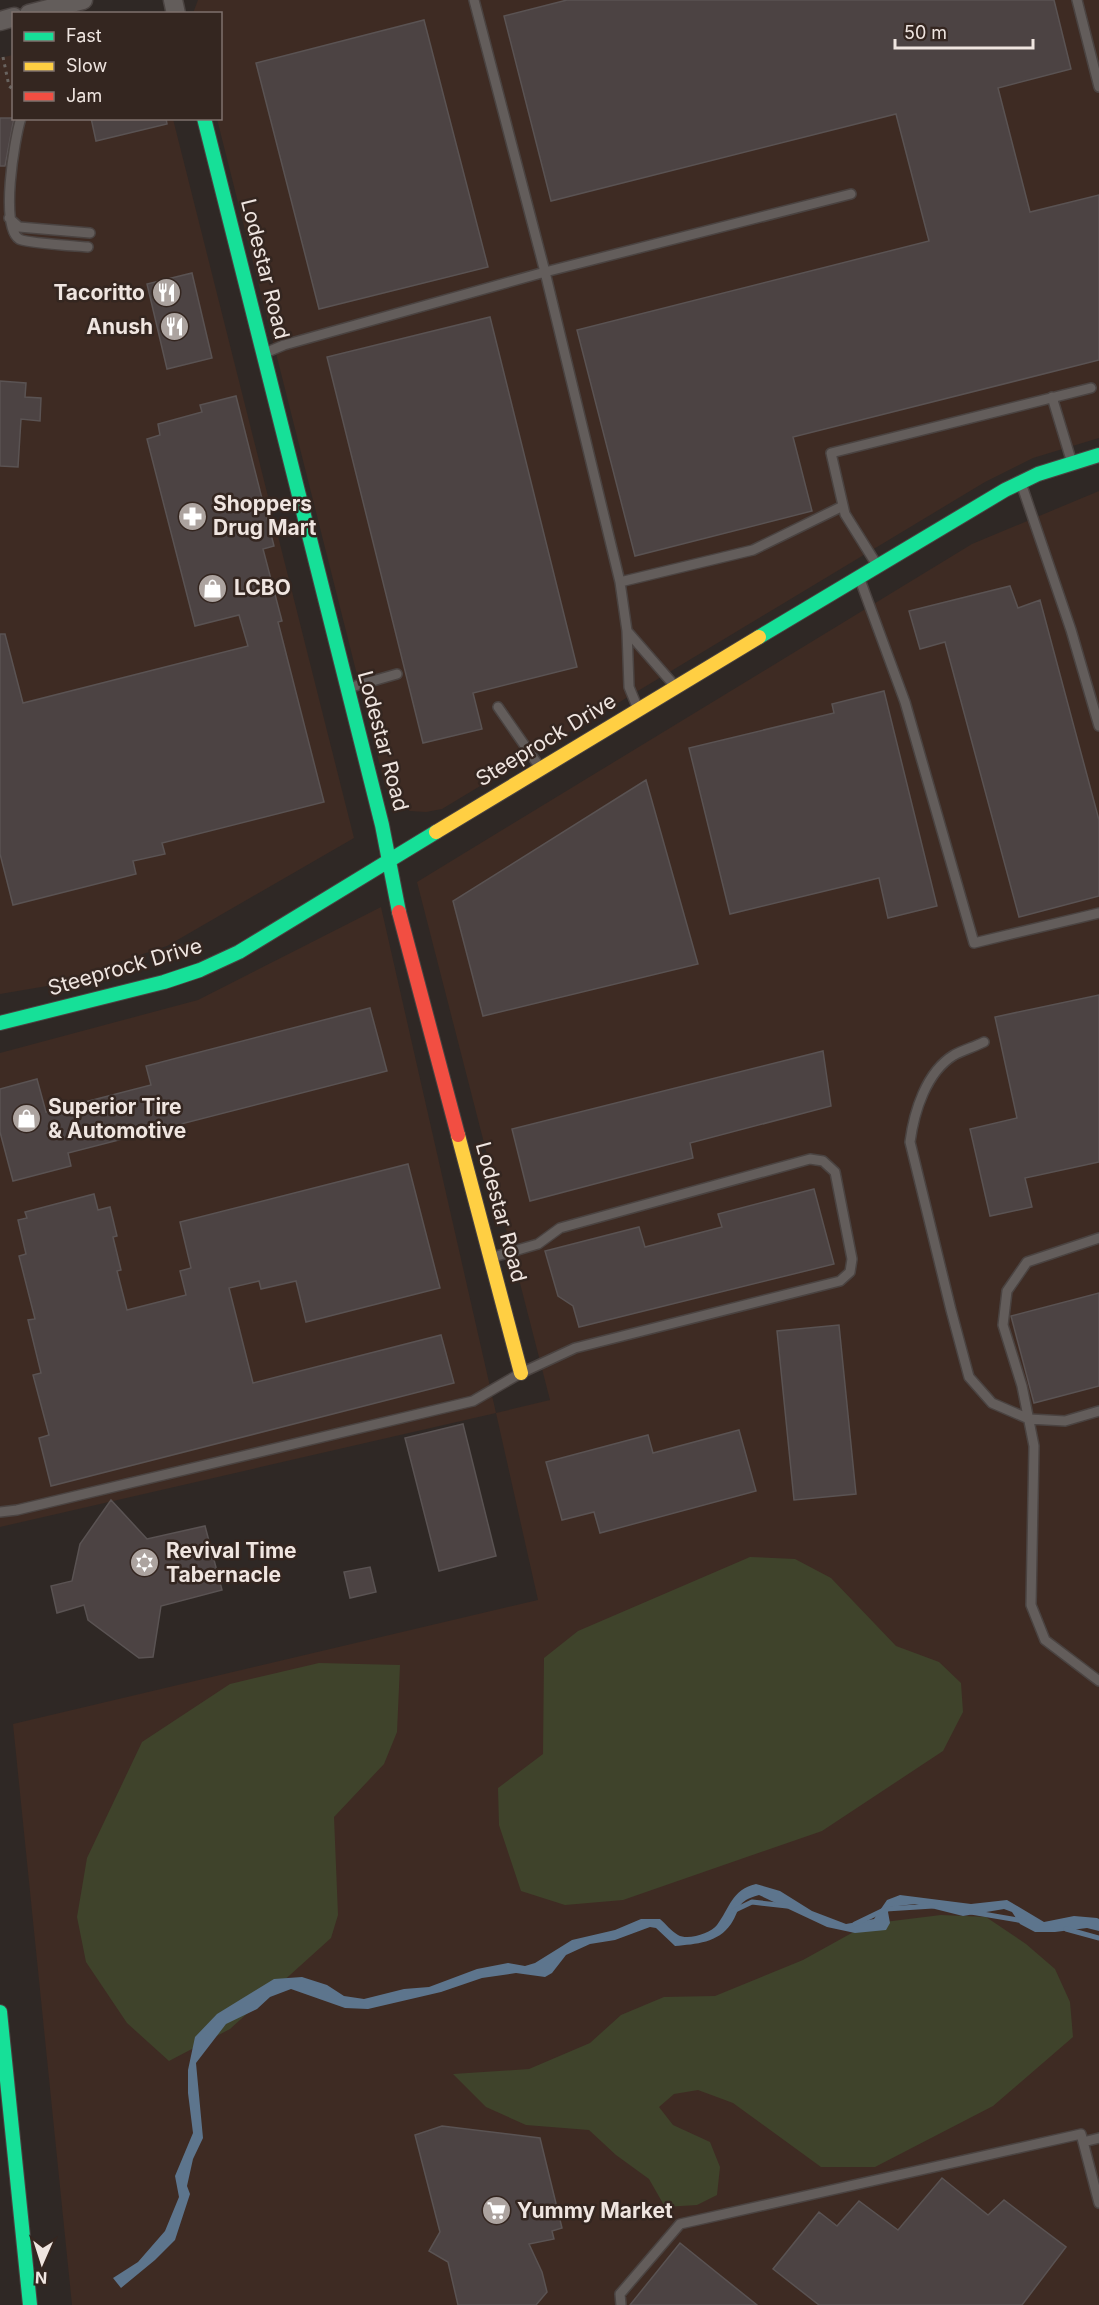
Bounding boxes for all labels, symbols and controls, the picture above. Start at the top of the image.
legend [12,12,222,120]
scale bar [895,12,1033,50]
text: 50 m [904,22,947,43]
text: Fast [66,25,102,46]
text: Slow [66,55,107,76]
text: Jam [66,85,102,106]
street label: Lodestar Road [236,196,295,342]
restaurant icon: Tacoritto [150,277,182,309]
place label: Tacoritto [53,280,145,305]
restaurant icon: Anush [158,311,190,343]
place label: Anush [86,314,153,339]
place label: Shoppers Drug Mart [213,491,317,540]
pharmacy icon: Shoppers Drug Mart [176,500,208,532]
shop icon: LCBO [197,572,229,604]
place label: LCBO [234,575,291,600]
street label: Lodestar Road [353,668,414,814]
street label: Steeprock Drive [471,688,620,791]
street label: Steeprock Drive [45,933,205,1000]
place label: Superior Tire & Automotive [48,1094,186,1143]
shop icon: Superior Tire & Automotive [11,1103,43,1135]
street label: Lodestar Road [471,1139,532,1285]
place label: Revival Time Tabernacle [166,1538,297,1587]
synagogue icon: Revival Time Tabernacle [129,1547,161,1579]
supermarket icon: Yummy Market [480,2195,512,2227]
place label: Yummy Market [517,2198,673,2223]
north arrow [12,2233,72,2293]
text: N [35,2268,48,2288]

